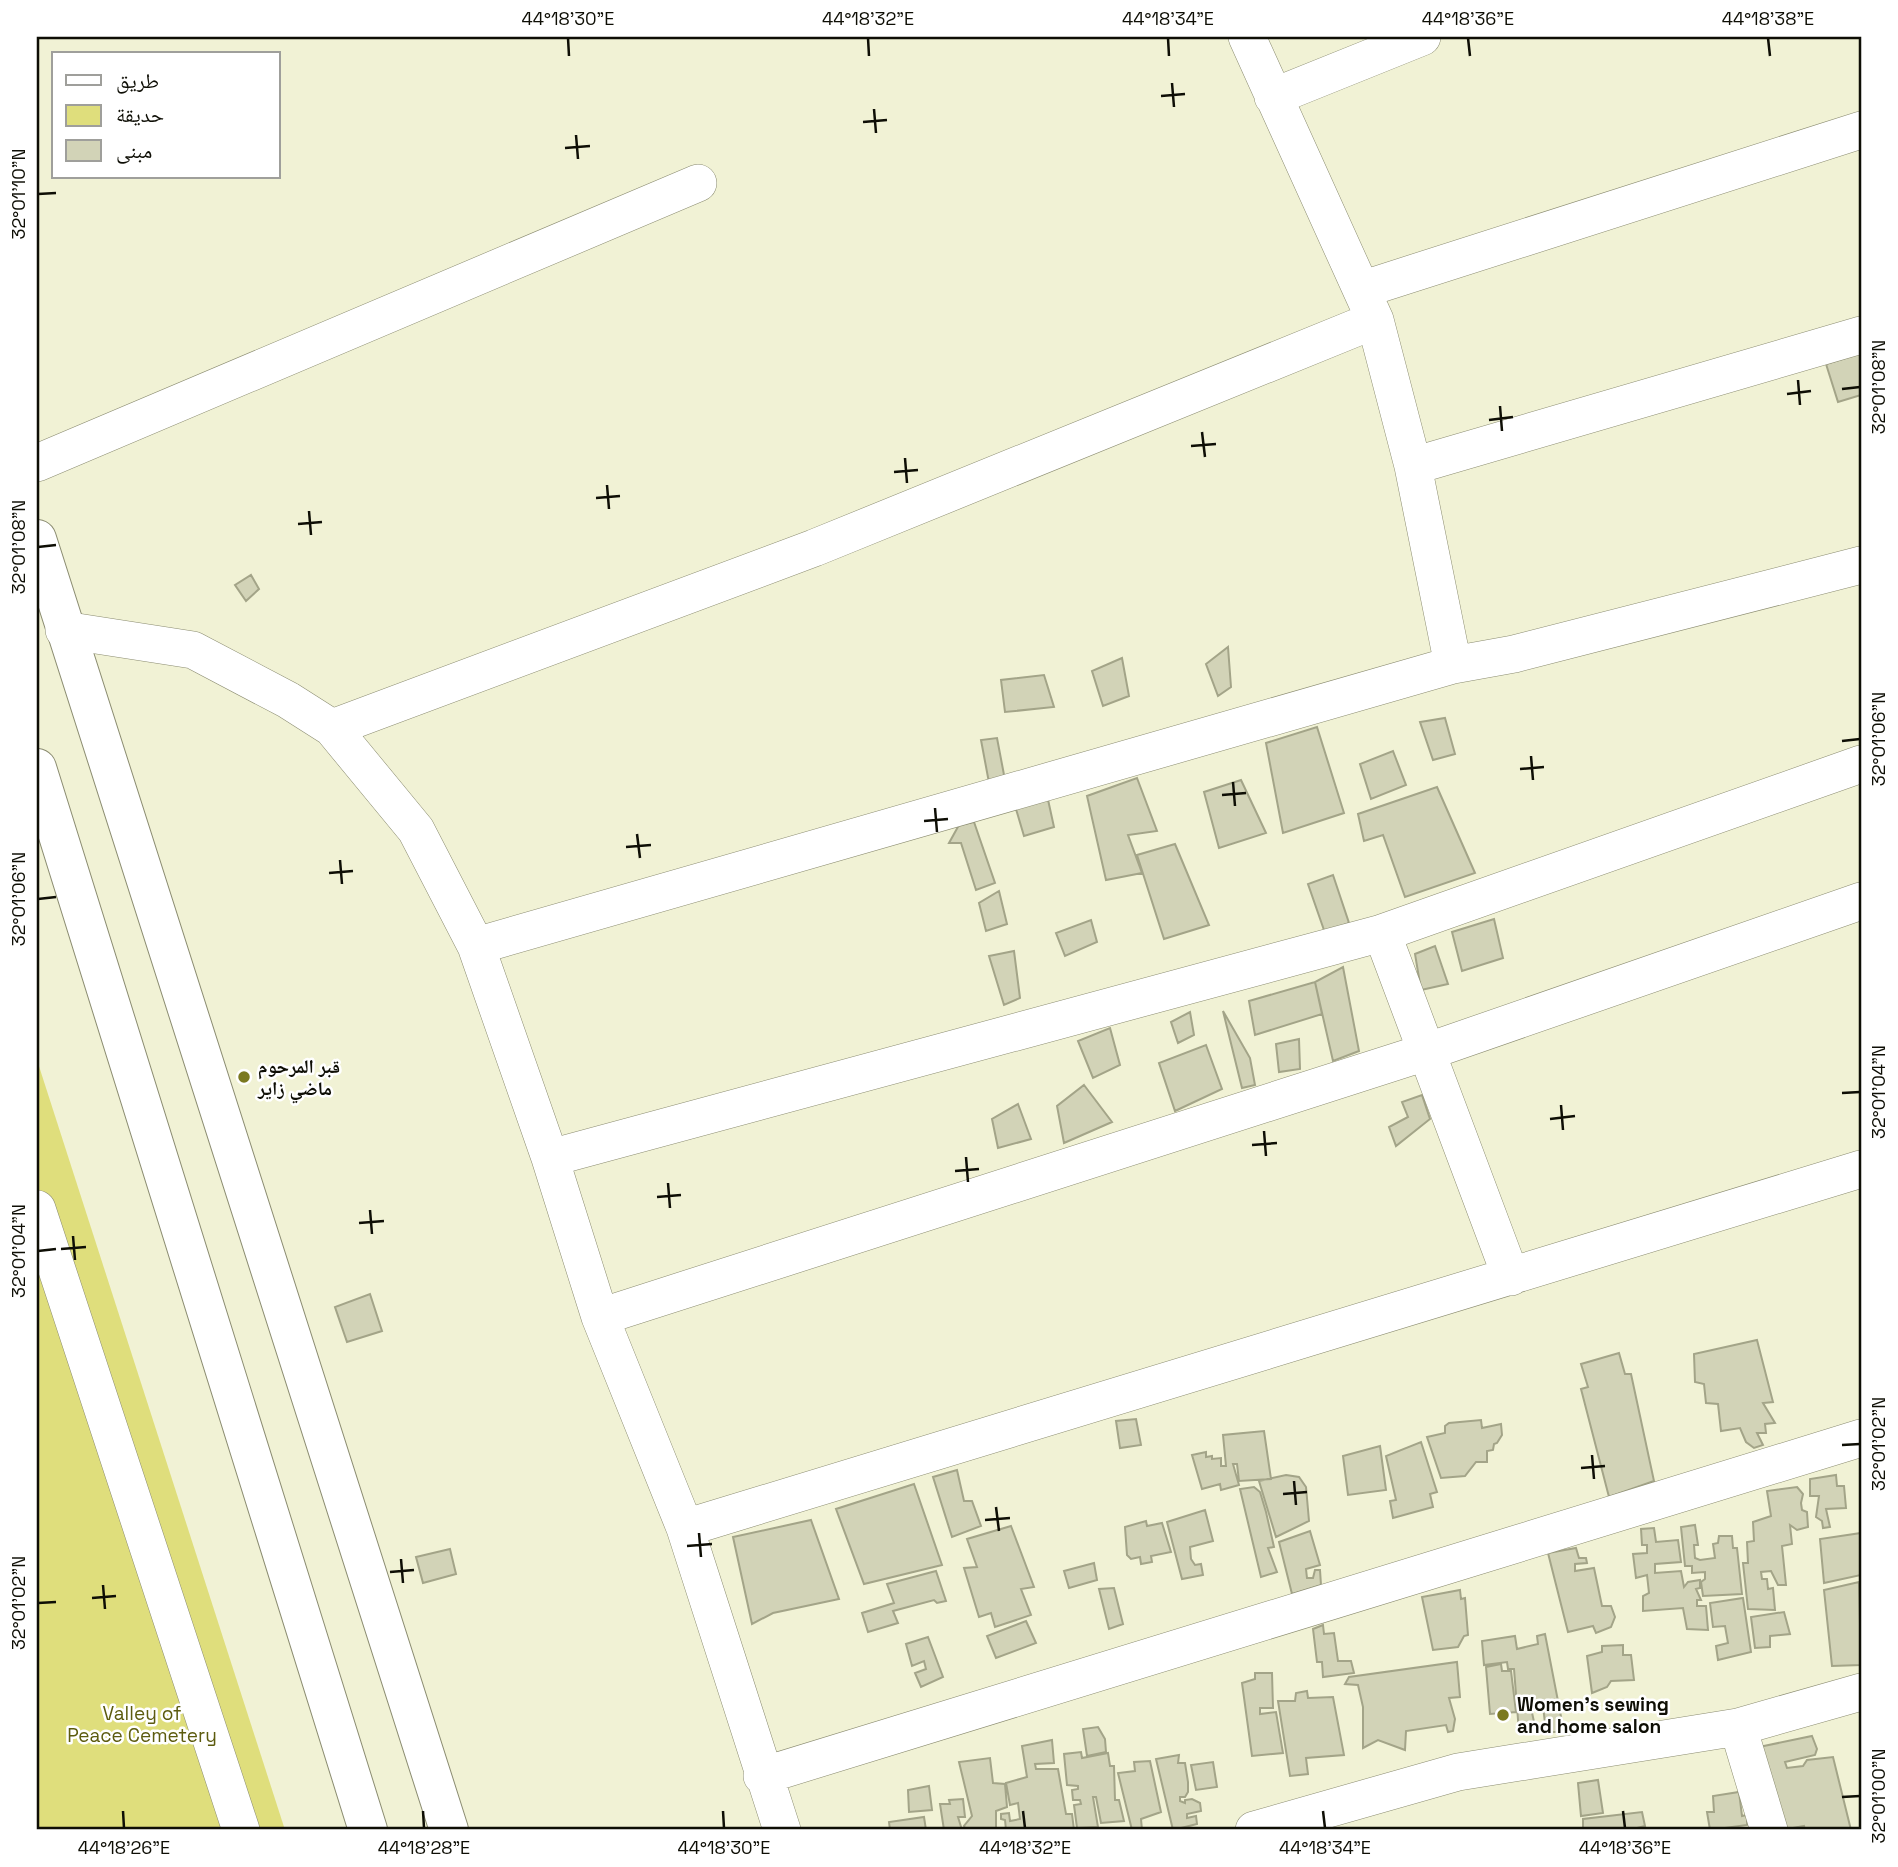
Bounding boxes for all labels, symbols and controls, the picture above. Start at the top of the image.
text: 44°18'30"E [522,7,614,30]
text: 44°18'32"E [822,7,914,30]
text: 44°18'34"E [1122,7,1214,30]
text: 44°18'36"E [1422,7,1514,30]
text: 44°18'38"E [1722,7,1814,30]
legend [52,52,280,178]
text: طريق [116,67,159,94]
text: حديقة [116,101,164,128]
text: مبنى [116,137,152,164]
text: 32°01'10"N [7,149,30,239]
text: 32°01'08"N [1867,340,1890,434]
text: 32°01'08"N [7,500,30,594]
text: 32°01'06"N [1867,692,1890,786]
text: 32°01'06"N [7,852,30,946]
text: 32°01'04"N [1867,1045,1890,1139]
place label: قبر المرحوم ماضي زاير [257,1054,340,1104]
marker: قبر المرحوم ماضي زاير [236,1069,252,1085]
text: 32°01'04"N [7,1204,30,1298]
text: 32°01'02"N [1867,1397,1890,1491]
text: 32°01'02"N [7,1556,30,1650]
place label: Women's sewing and home salon [1517,1692,1669,1739]
park label: Valley of Peace Cemetery [67,1701,217,1748]
marker: Women's sewing and home salon [1495,1707,1511,1723]
text: 32°01'00"N [1867,1749,1890,1843]
text: 44°18'26"E [78,1836,170,1859]
text: 44°18'28"E [378,1836,470,1859]
text: 44°18'30"E [678,1836,770,1859]
text: 44°18'32"E [979,1836,1071,1859]
text: 44°18'34"E [1279,1836,1371,1859]
text: 44°18'36"E [1579,1836,1671,1859]

